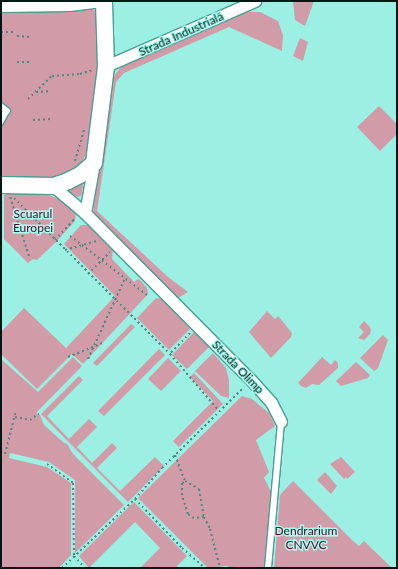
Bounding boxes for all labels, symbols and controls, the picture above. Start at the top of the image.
street label: Strada Industrială [136,9,226,59]
park label: Scuarul Europei [13,207,53,235]
street label: Strada Olimp [209,337,267,397]
park label: Dendrarium CNVVC [275,524,337,552]

